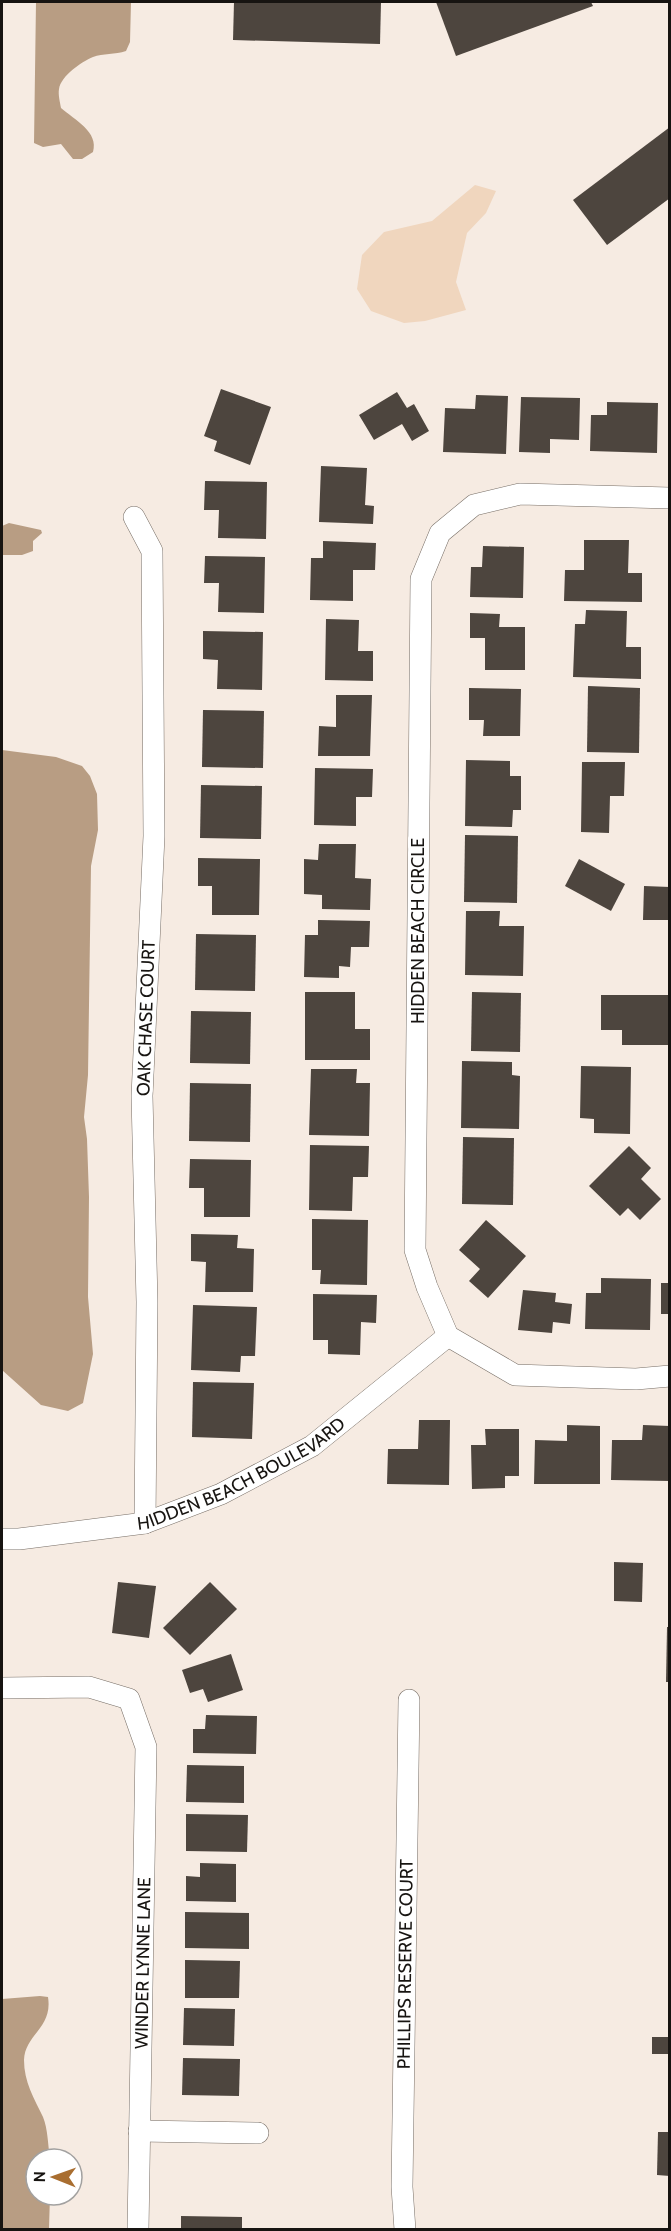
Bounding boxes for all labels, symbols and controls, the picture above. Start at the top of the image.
street label: HIDDEN BEACH CIRCLE [407,838,429,1024]
street label: OAK CHASE COURT [132,939,160,1097]
street label: HIDDEN BEACH BOULEVARD [136,1413,350,1535]
street label: PHILLIPS RESERVE COURT [393,1858,418,2069]
street label: WINDER LYNNE LANE [131,1877,155,2049]
north arrow [24,2147,84,2207]
text: N [30,2171,49,2183]

